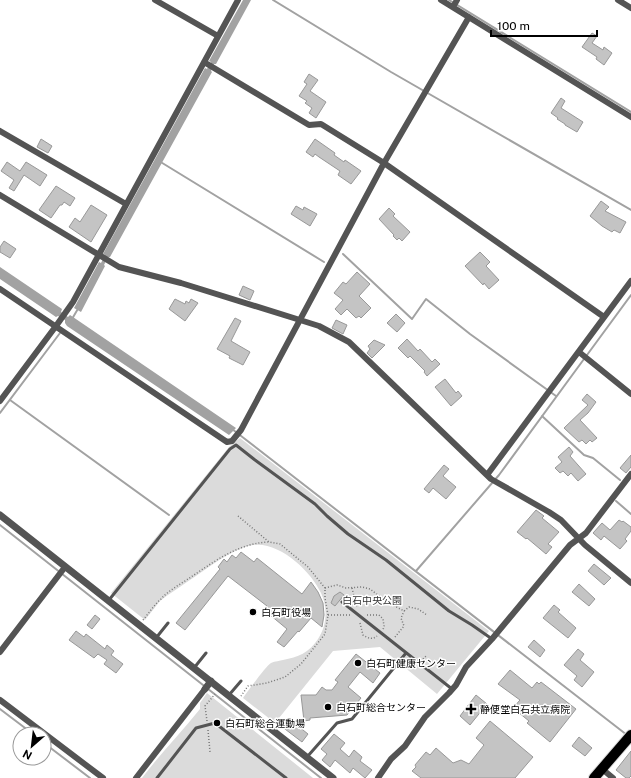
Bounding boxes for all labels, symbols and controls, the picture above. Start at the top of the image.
scale bar [491,12,597,38]
text: 100 m [497,19,530,33]
park label: 白石中央公園 [342,594,402,606]
place label: 白石町役場 [261,606,311,618]
marker: 白石町役場 [248,607,258,617]
place label: 白石町健康センター [366,657,456,669]
marker: 白石町健康センター [353,658,363,668]
place label: 白石町総合センター [336,701,426,713]
marker: 白石町総合センター [323,702,333,712]
marker: 静便堂白石共立病院 [465,703,477,715]
place label: 静便堂白石共立病院 [480,703,570,715]
place label: 白石町総合運動場 [225,717,305,729]
marker: 白石町総合運動場 [212,718,222,728]
north arrow [12,726,52,766]
text: N [21,748,34,762]

